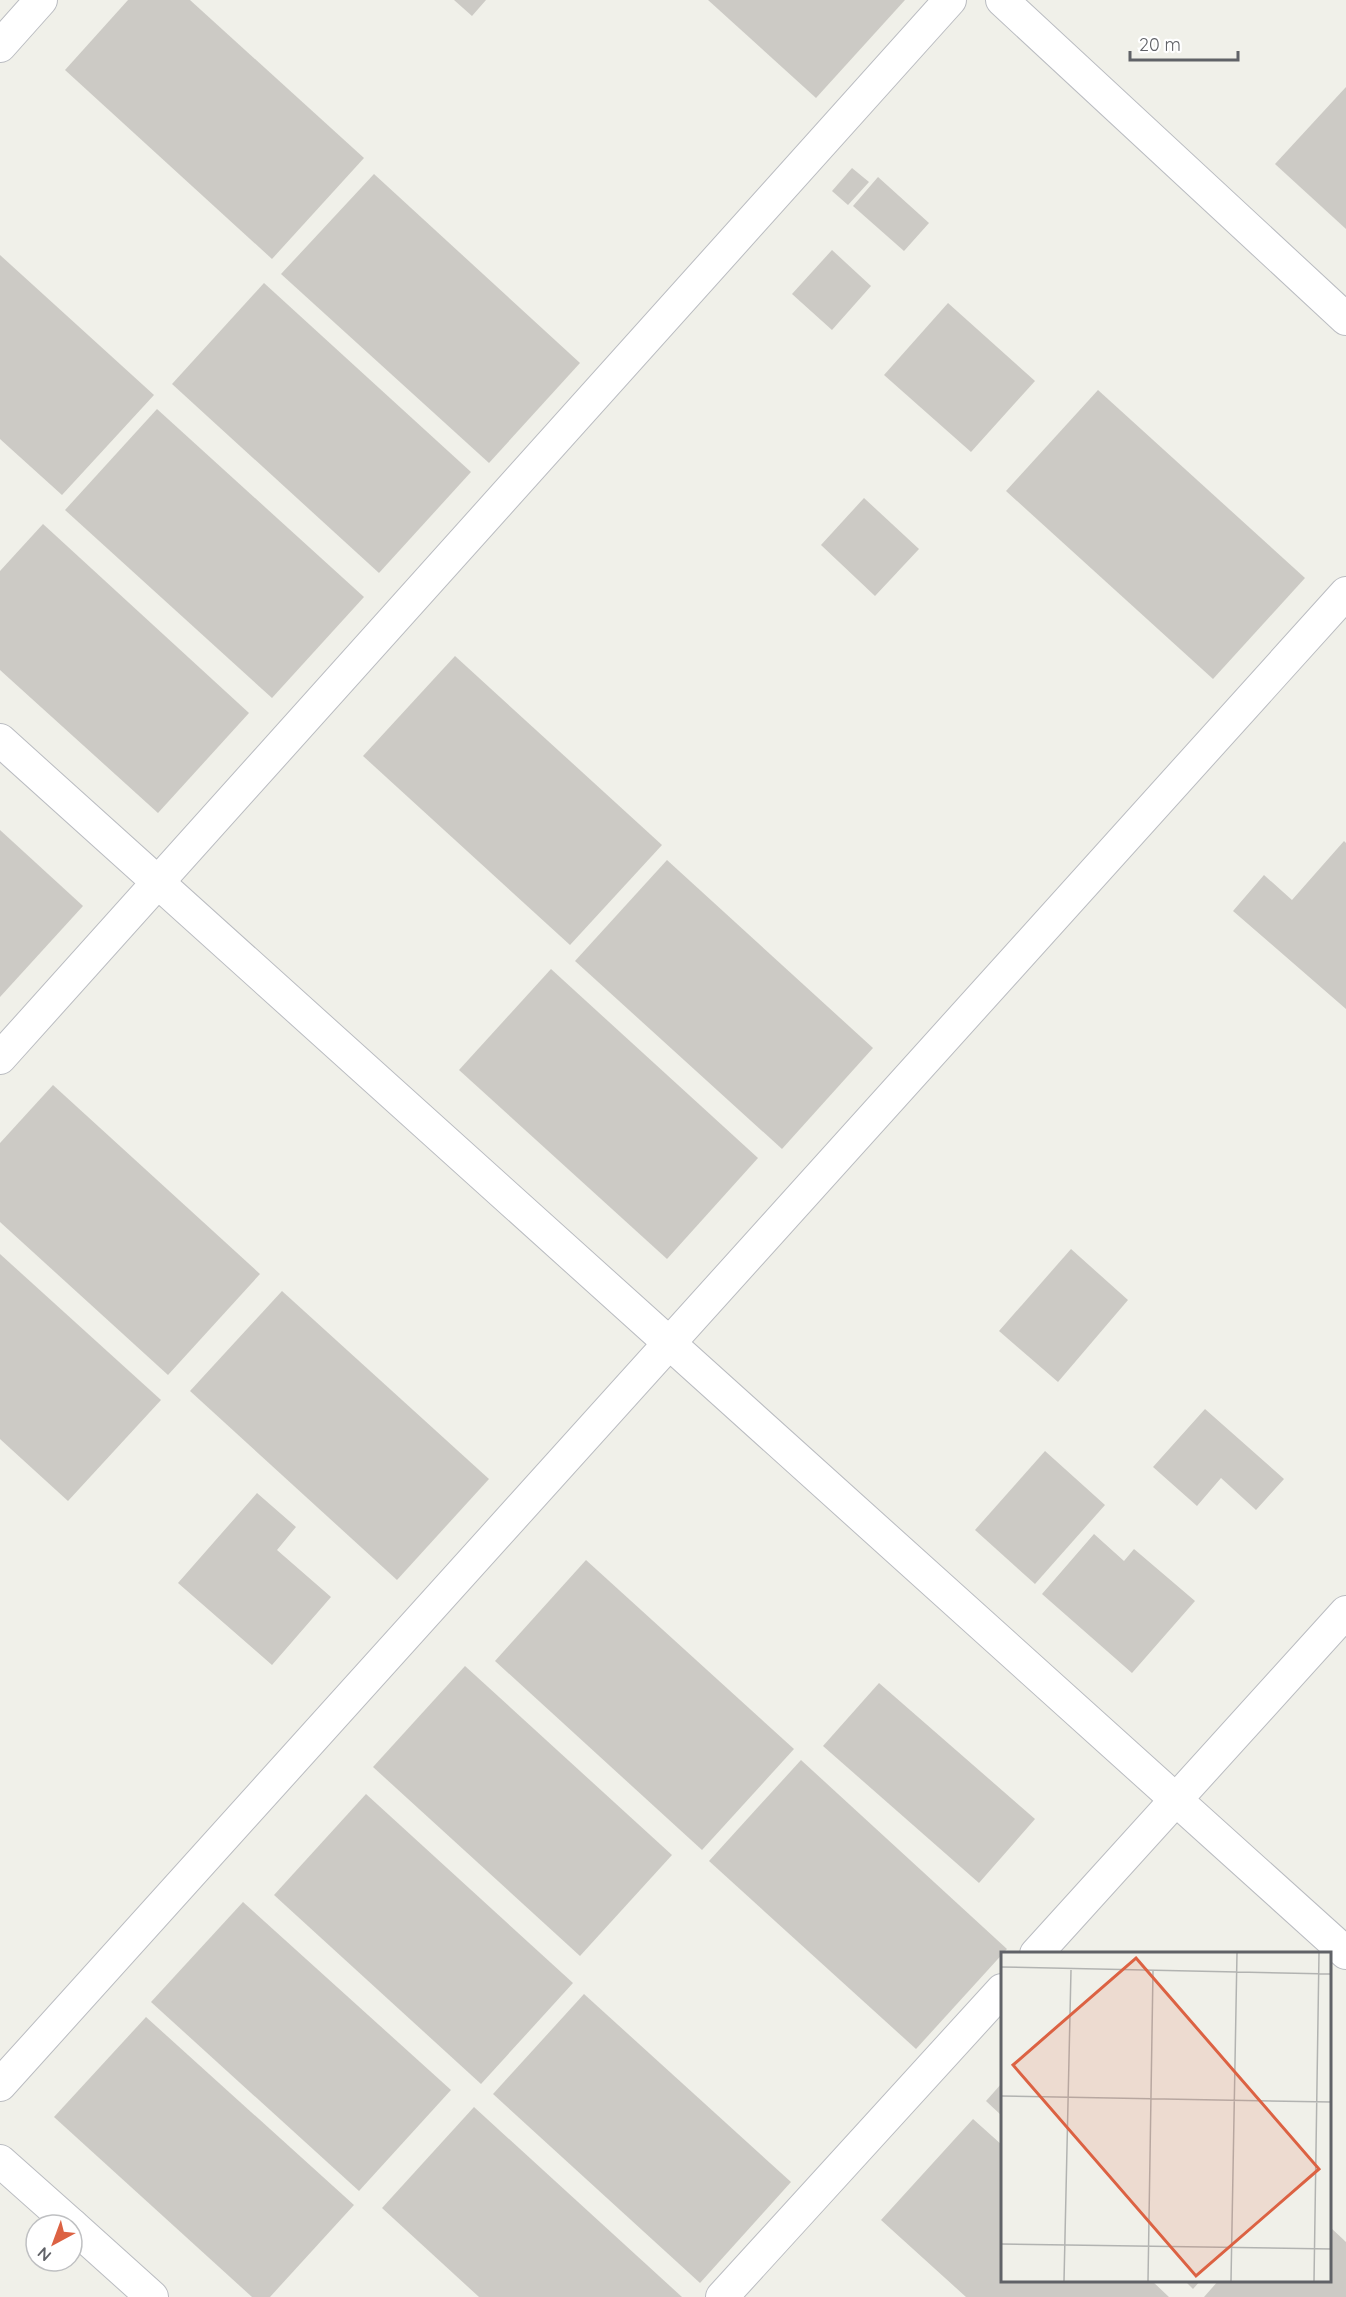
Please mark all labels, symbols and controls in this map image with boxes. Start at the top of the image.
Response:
scale bar [1130,24,1238,62]
text: 20 m [1139,33,1181,56]
inset map [1001,1952,1331,2282]
north arrow [24,2213,84,2273]
text: N [33,2243,55,2266]

